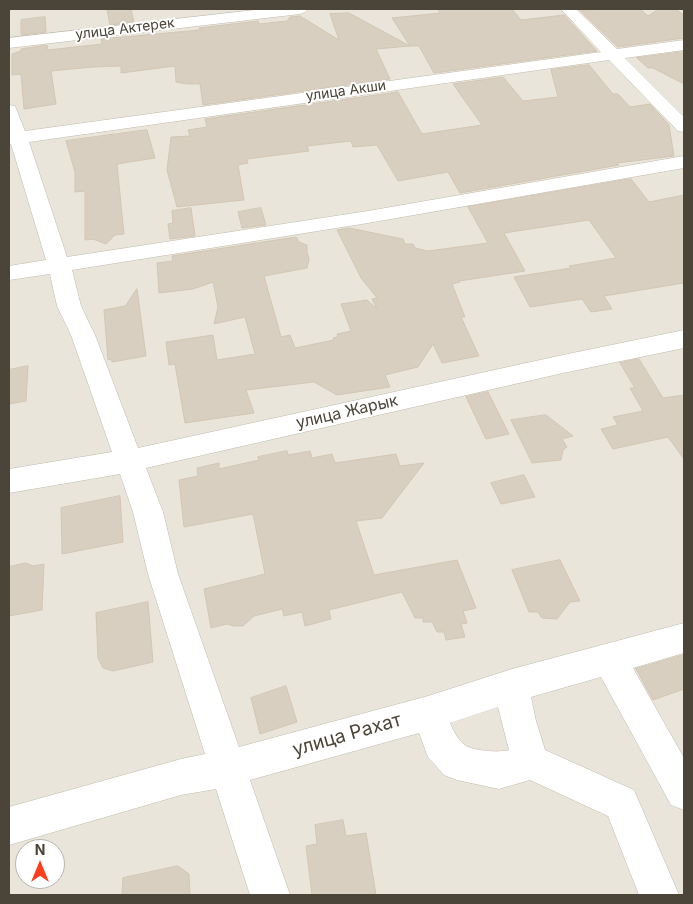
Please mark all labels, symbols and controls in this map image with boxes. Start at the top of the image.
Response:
street label: улица Актерек [74,15,176,43]
street label: улица Акши [305,77,387,105]
street label: улица Жарык [294,391,400,433]
street label: улица Рахат [290,709,404,761]
north arrow [15,839,65,889]
text: N [35,841,45,858]

